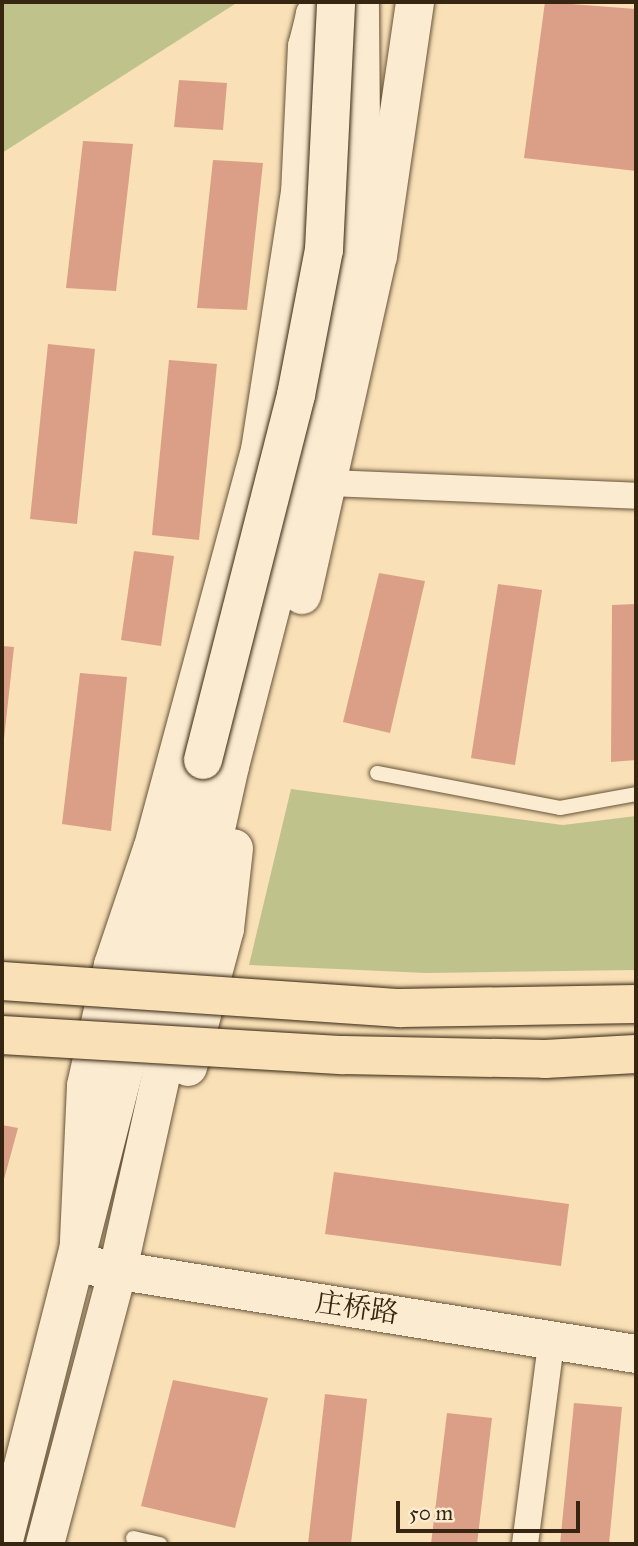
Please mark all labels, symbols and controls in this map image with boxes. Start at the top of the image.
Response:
street label: 庄桥路 [313,1286,401,1330]
scale bar [400,1486,584,1530]
text: 50 m [409,1500,453,1526]

